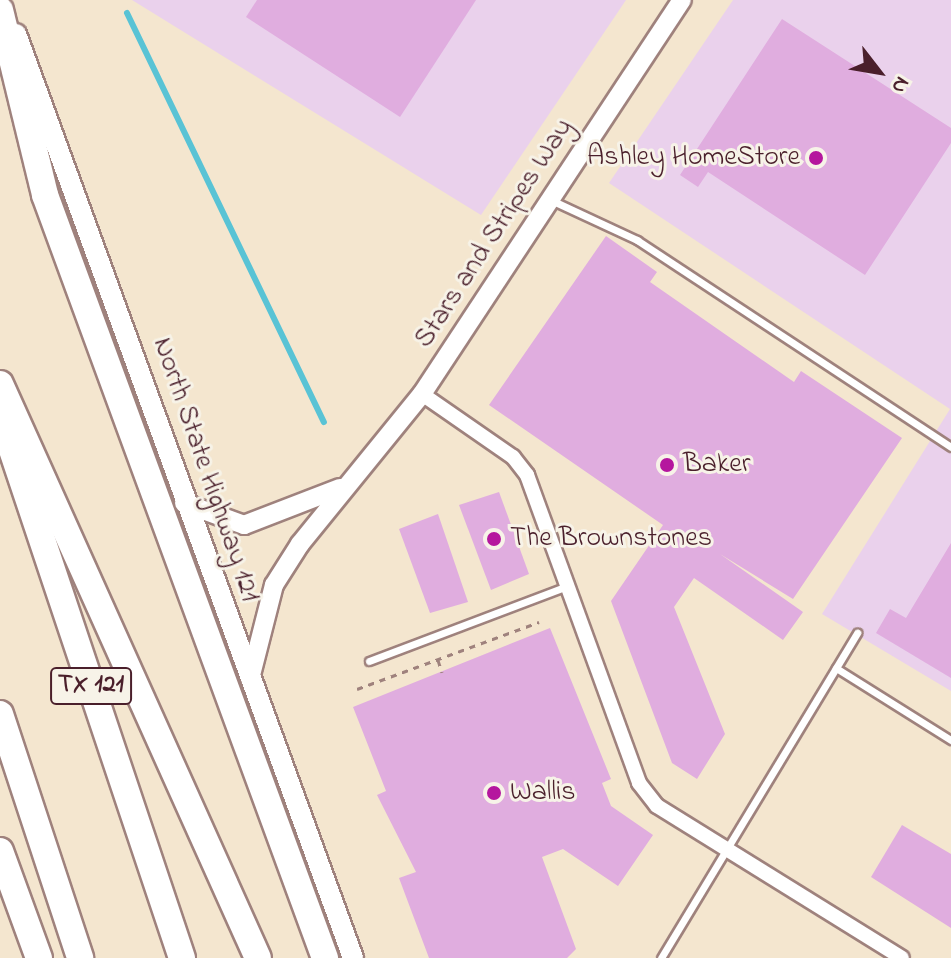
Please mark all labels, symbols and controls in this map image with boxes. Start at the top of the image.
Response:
north arrow [839,32,919,112]
text: N [882,70,917,99]
street label: Stars and Stripes Way [408,113,582,355]
place label: Ashley HomeStore [587,141,800,175]
marker: Ashley HomeStore [807,149,825,167]
street label: North State Highway 121 [144,333,266,607]
place label: Baker [683,448,750,482]
marker: Baker [658,456,676,474]
place label: The Brownstones [510,522,712,556]
marker: The Brownstones [485,530,503,548]
road number: TX 121 [49,664,133,708]
place label: Wallis [510,776,576,810]
marker: Wallis [485,784,503,802]

